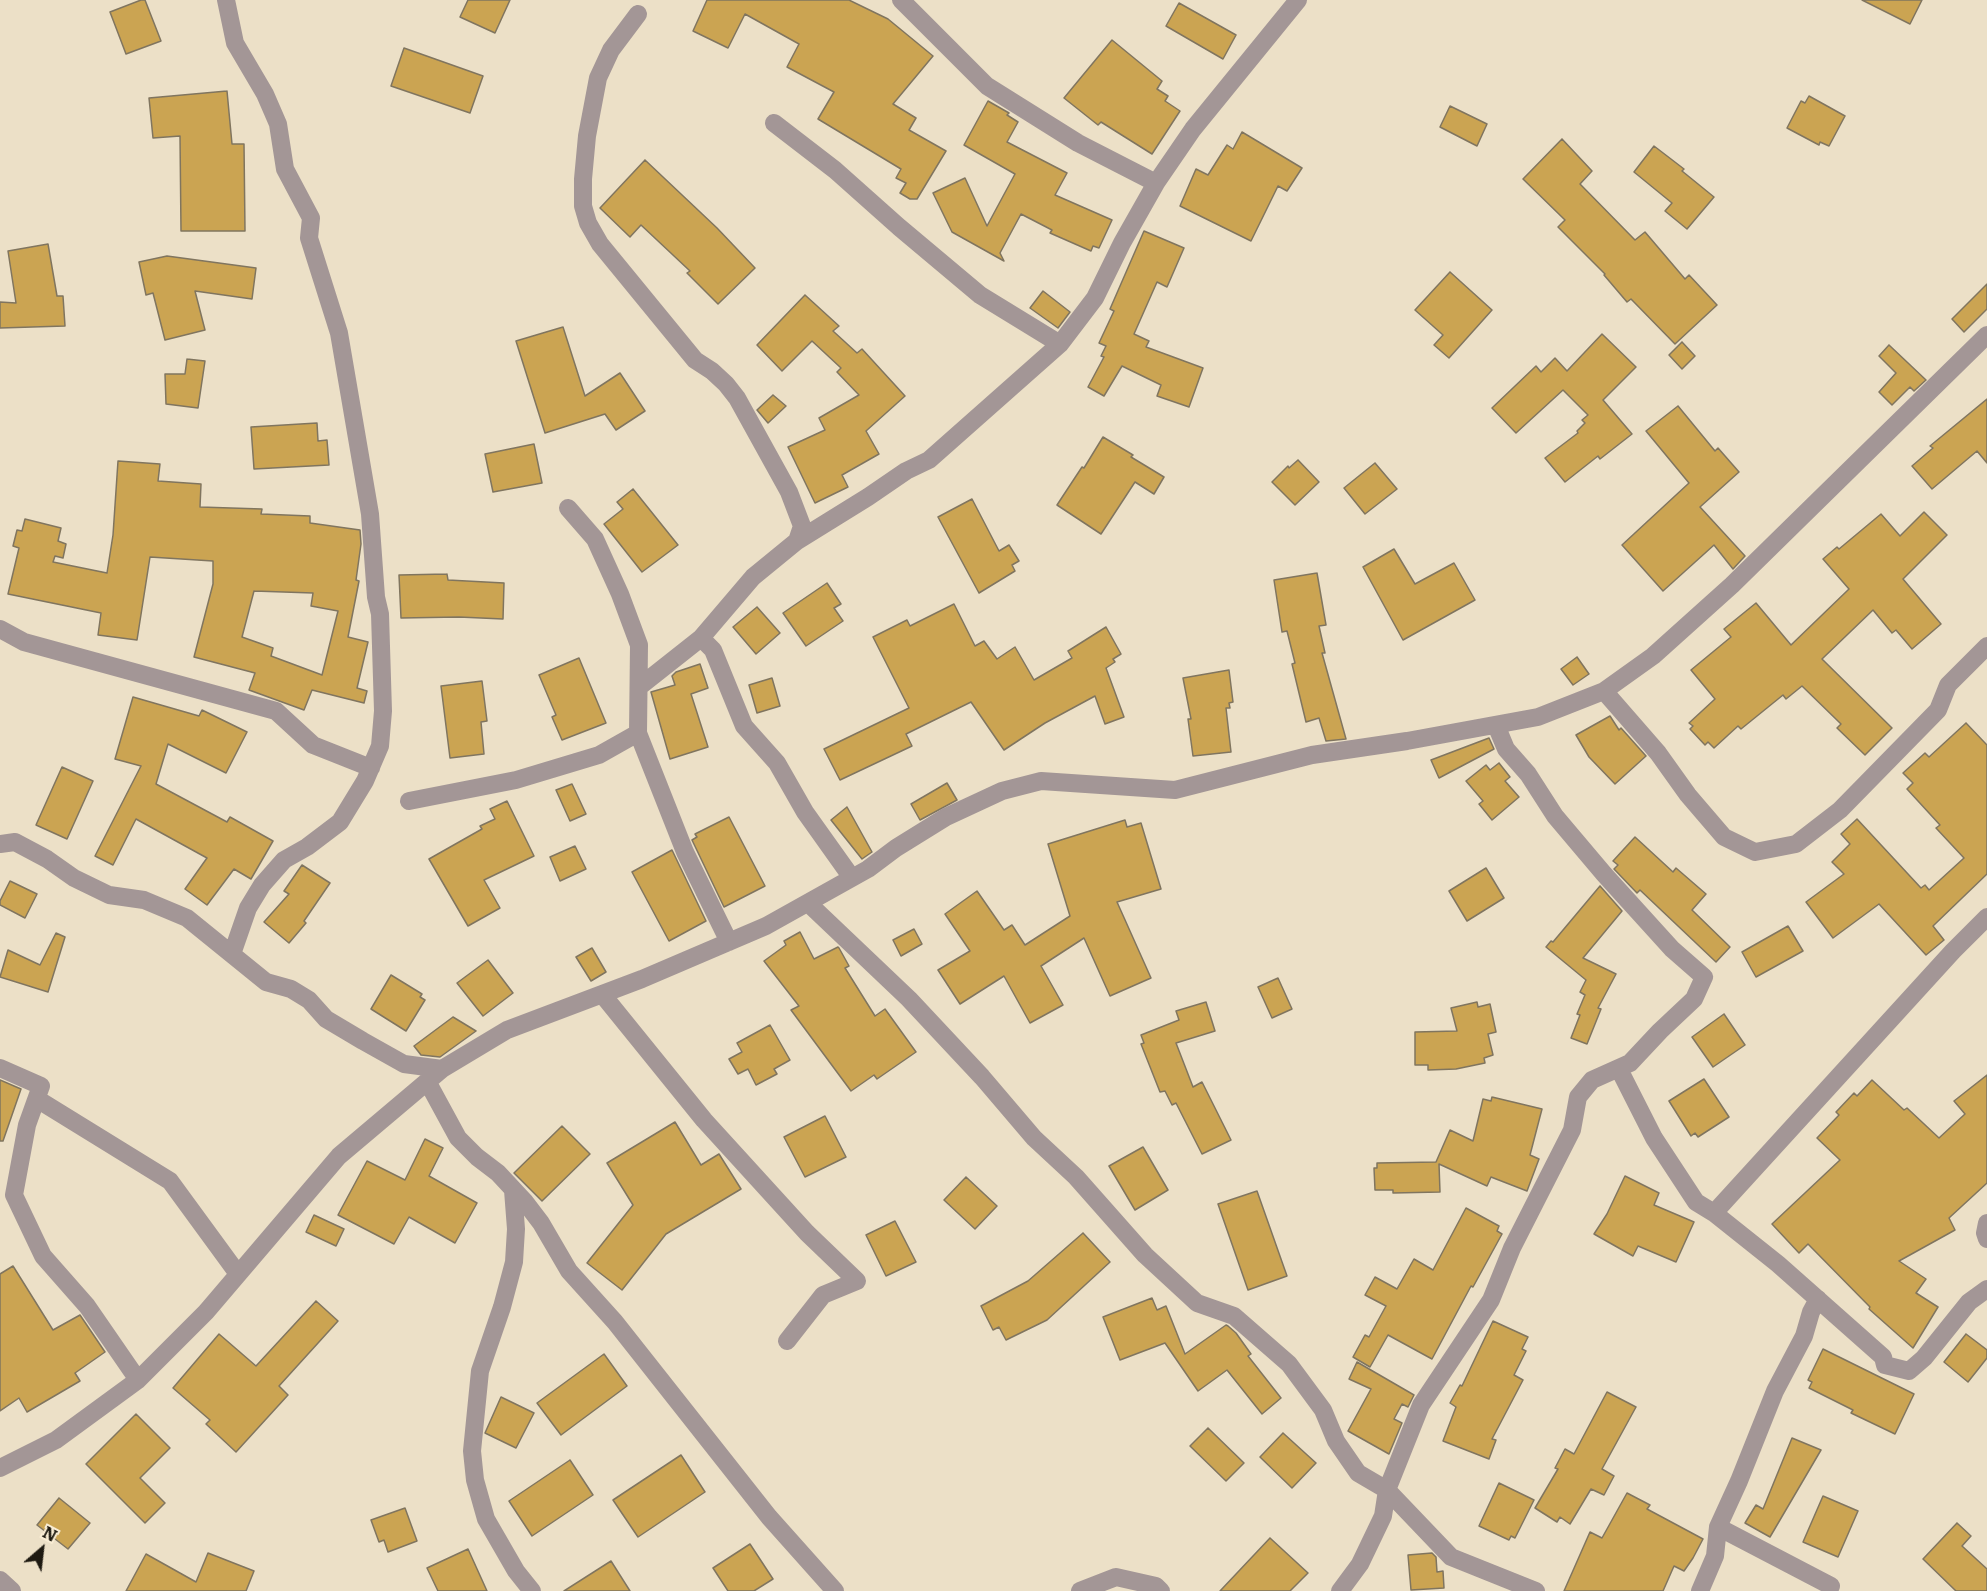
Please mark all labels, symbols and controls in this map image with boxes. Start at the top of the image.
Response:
north arrow [12,1519,72,1579]
text: N [39,1519,62,1547]

